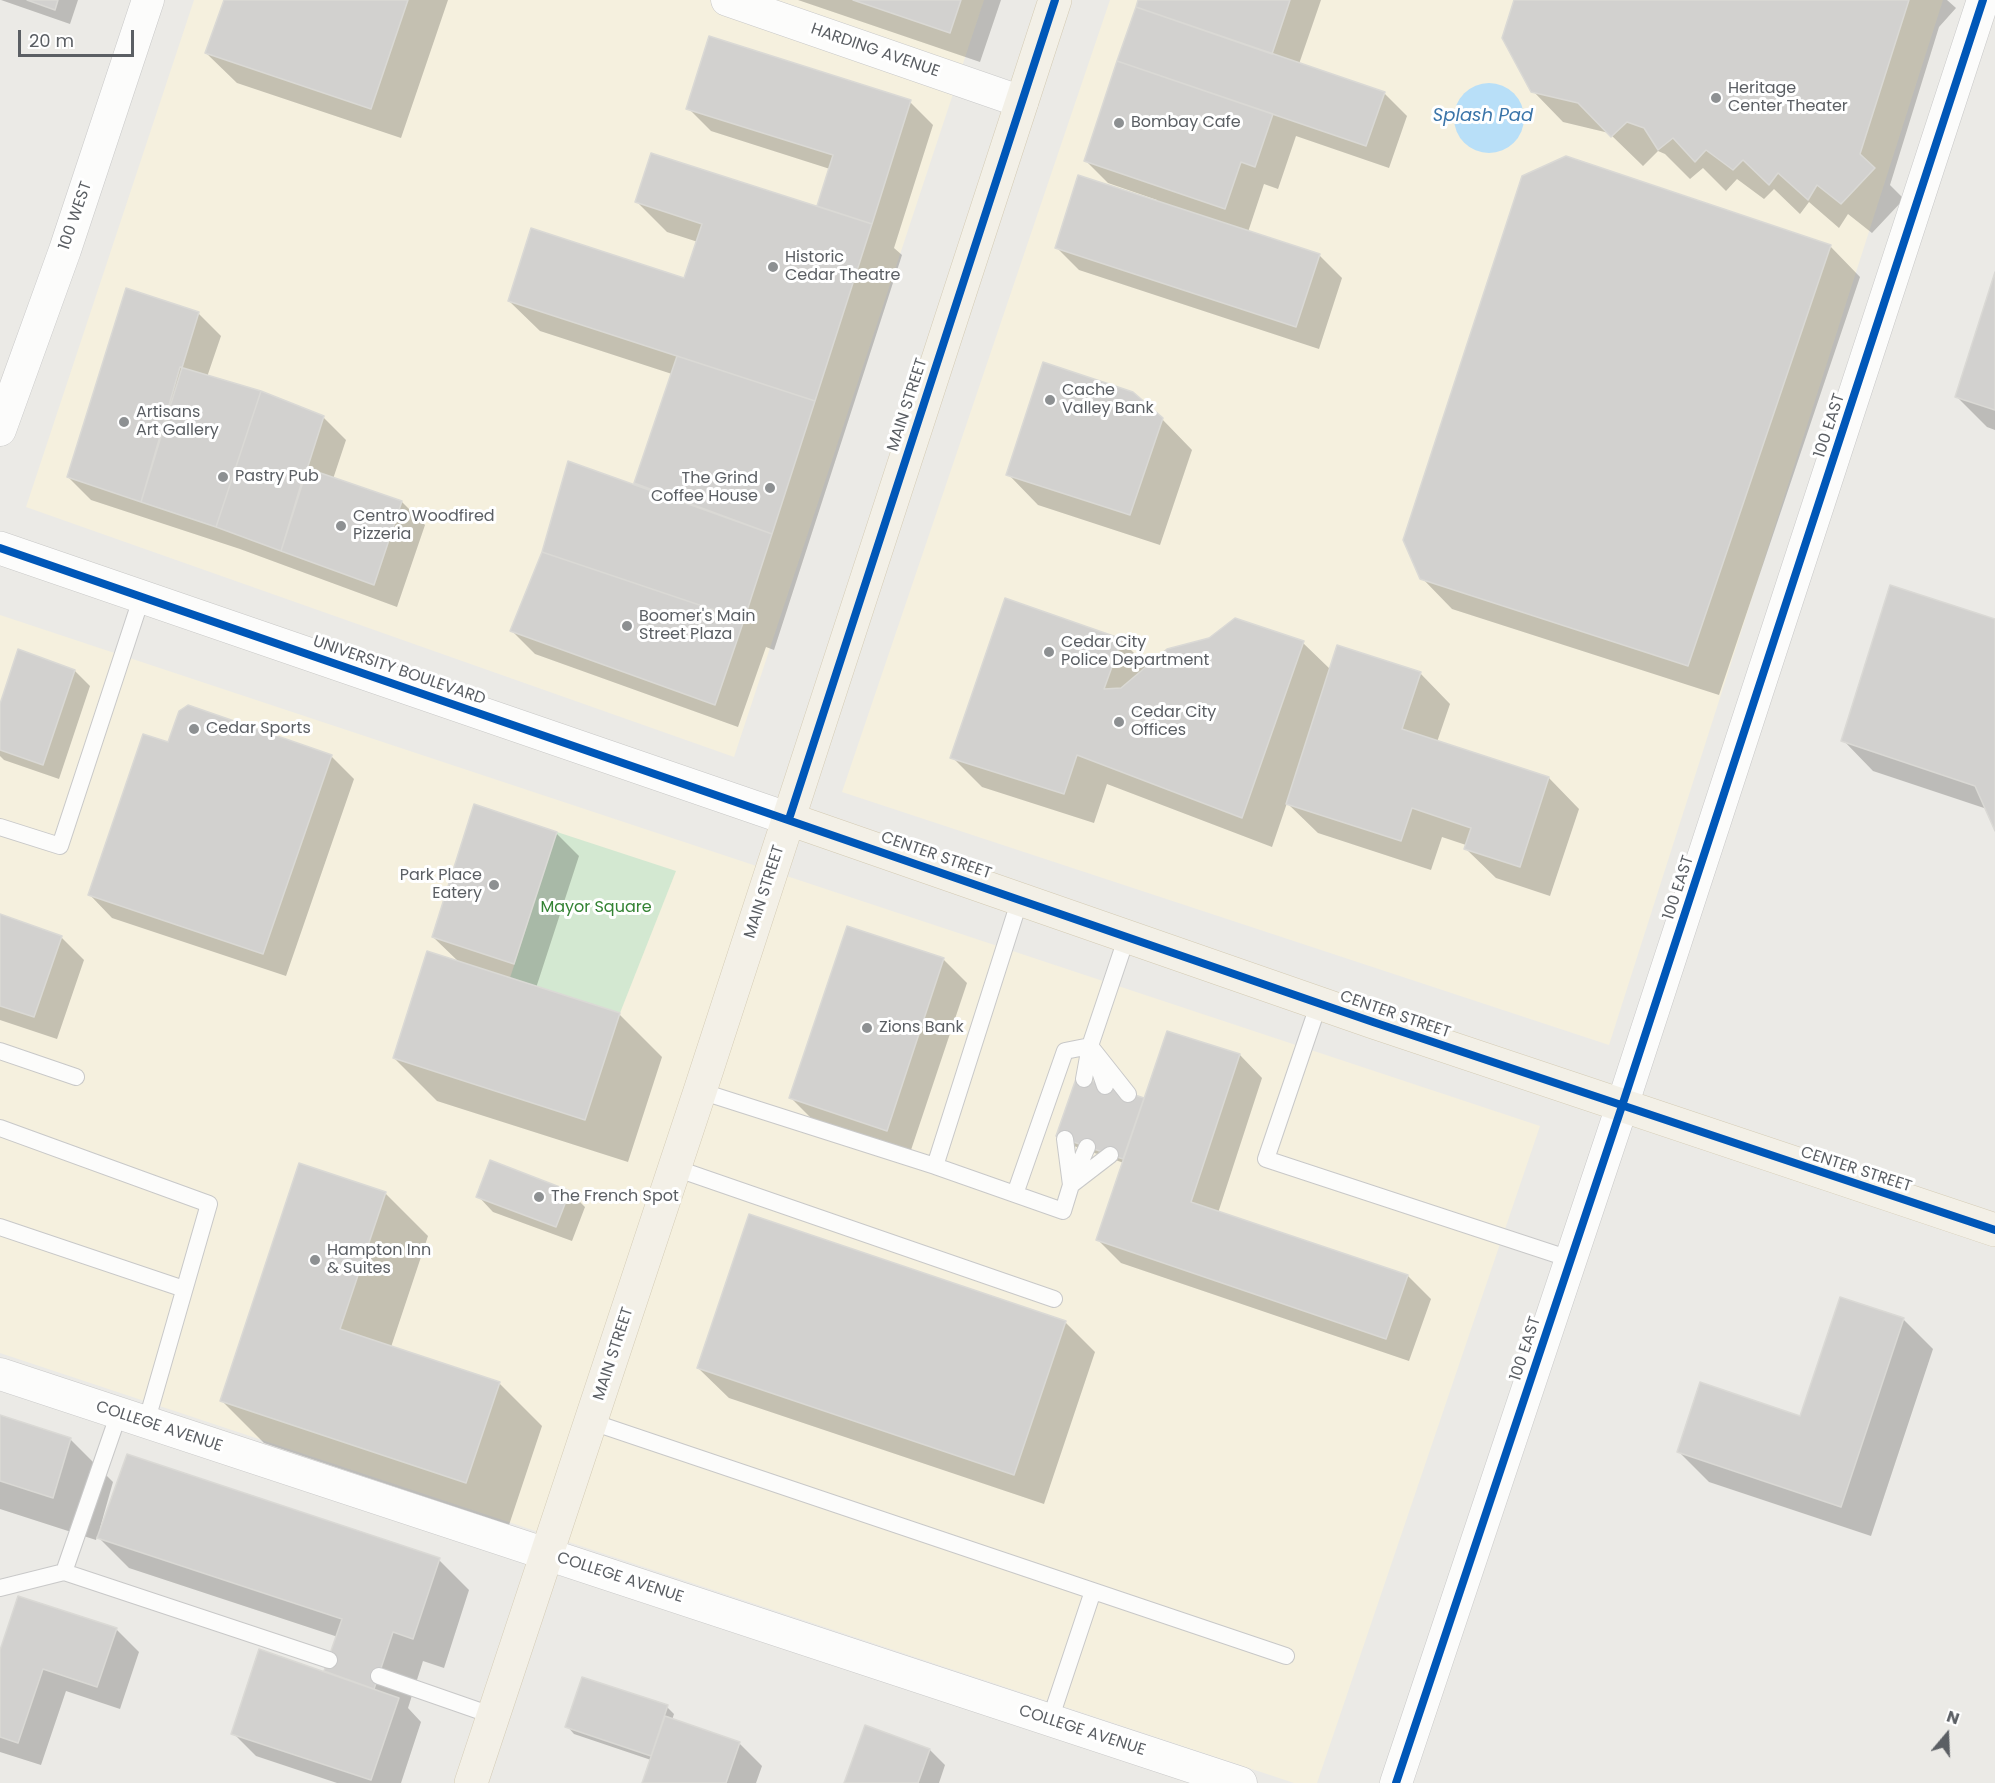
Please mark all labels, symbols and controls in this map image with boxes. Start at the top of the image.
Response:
scale bar [21,18,136,56]
street label: HARDING AVENUE [808,20,942,82]
text: 20 m [29,28,74,53]
place label: Heritage Center Theater [1728,79,1848,117]
marker: Heritage Center Theater [1709,91,1723,105]
water label: Splash Pad [1433,105,1533,127]
place label: Bombay Cafe [1131,113,1241,133]
marker: Bombay Cafe [1112,116,1126,130]
street label: 100 WEST [55,179,97,253]
place label: Historic Cedar Theatre [785,248,900,286]
marker: Historic Cedar Theatre [766,260,780,274]
street label: MAIN STREET [884,356,932,454]
place label: Cache Valley Bank [1062,381,1154,419]
street label: 100 EAST [1811,391,1849,461]
marker: Cache Valley Bank [1043,393,1057,407]
place label: Artisans Art Gallery [136,403,219,441]
marker: Artisans Art Gallery [117,415,131,429]
place label: Pastry Pub [235,467,319,487]
place label: The Grind Coffee House [651,469,758,507]
marker: Pastry Pub [216,470,230,484]
marker: The Grind Coffee House [763,481,777,495]
place label: Centro Woodfired Pizzeria [353,507,495,545]
marker: Centro Woodfired Pizzeria [334,519,348,533]
place label: Boomer's Main Street Plaza [639,607,756,645]
marker: Boomer's Main Street Plaza [620,619,634,633]
street label: UNIVERSITY BOULEVARD [310,632,488,710]
place label: Cedar City Police Department [1061,633,1209,671]
marker: Cedar City Police Department [1042,645,1056,659]
place label: Cedar City Offices [1131,703,1216,741]
marker: Cedar City Offices [1112,715,1126,729]
place label: Cedar Sports [206,719,311,739]
marker: Cedar Sports [187,722,201,736]
street label: CENTER STREET [878,828,994,884]
street label: MAIN STREET [741,843,789,941]
street label: 100 EAST [1660,853,1698,923]
place label: Park Place Eatery [400,866,482,904]
marker: Park Place Eatery [487,878,501,892]
park label: Mayor Square [540,898,652,918]
street label: CENTER STREET [1337,987,1453,1043]
place label: Zions Bank [879,1018,964,1038]
marker: Zions Bank [860,1021,874,1035]
street label: CENTER STREET [1798,1143,1914,1197]
place label: The French Spot [551,1187,679,1207]
marker: The French Spot [532,1190,546,1204]
place label: Hampton Inn & Suites [327,1241,431,1279]
marker: Hampton Inn & Suites [308,1253,322,1267]
street label: MAIN STREET [590,1305,638,1403]
street label: 100 EAST [1507,1314,1545,1384]
street label: COLLEGE AVENUE [93,1397,225,1457]
street label: COLLEGE AVENUE [554,1548,686,1608]
street label: COLLEGE AVENUE [1016,1701,1148,1761]
north arrow [1917,1705,1977,1765]
text: N [1944,1705,1962,1730]

